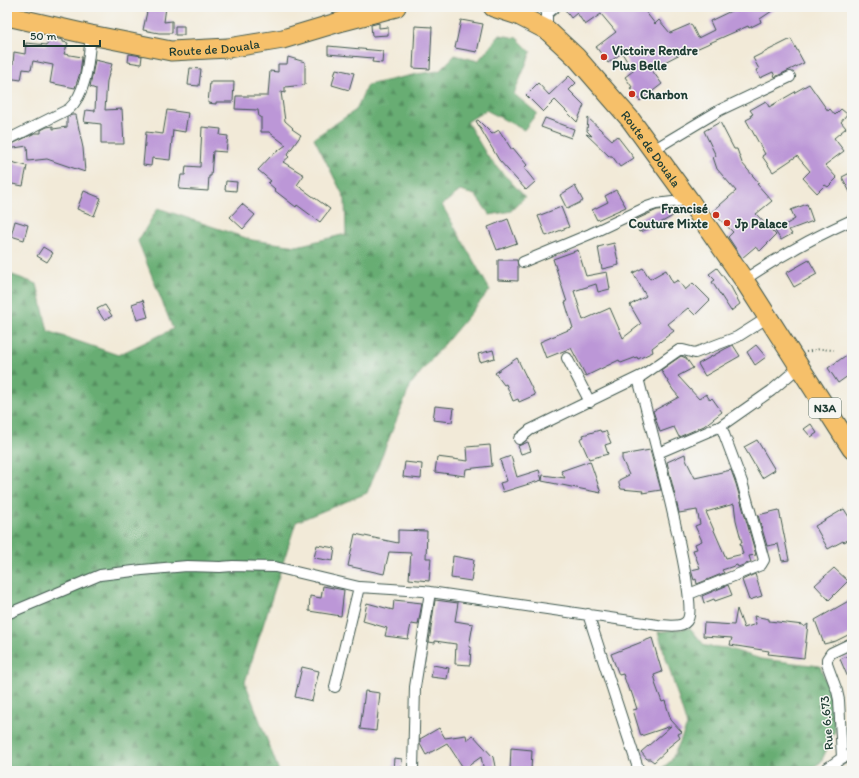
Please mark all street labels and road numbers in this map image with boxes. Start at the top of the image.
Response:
street label: Route de Douala [168,36,261,59]
street label: Route de Douala [618,107,684,190]
road number: N3A [809,398,841,418]
street label: Rue 6.673 [817,695,836,751]

